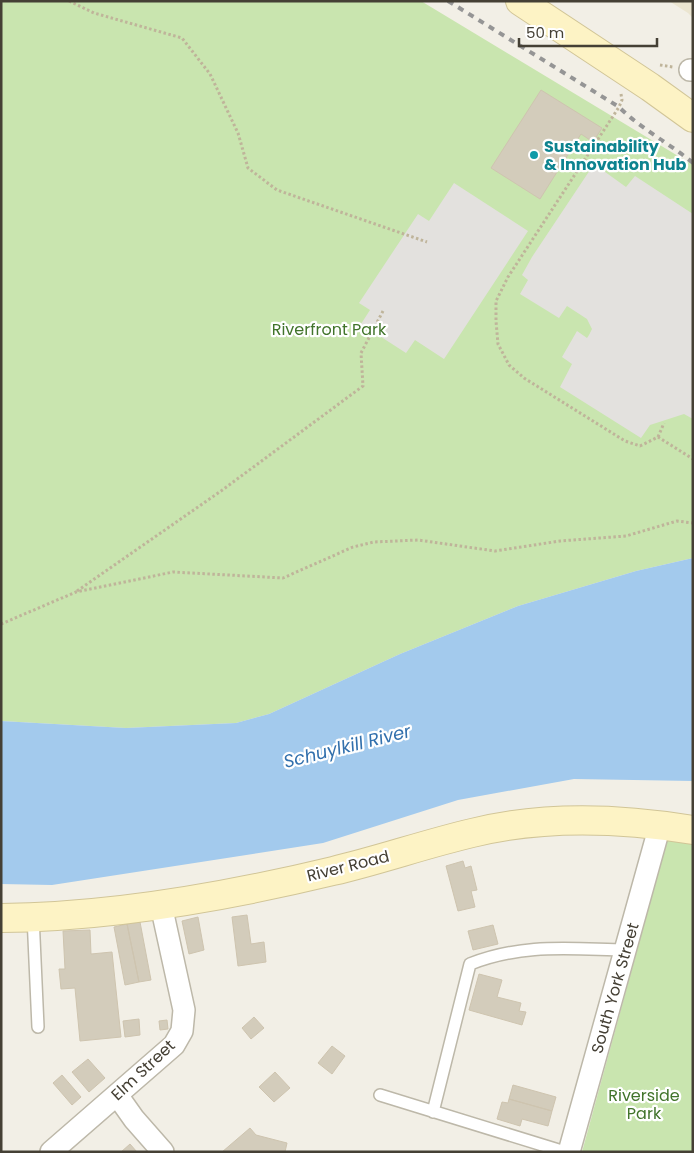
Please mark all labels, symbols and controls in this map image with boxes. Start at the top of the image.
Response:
scale bar [519,15,656,47]
text: 50 m [526,22,564,43]
place label: Sustainability & Innovation Hub [544,135,687,176]
marker: Sustainability & Innovation Hub [528,149,540,161]
park label: Riverfront Park [272,318,387,341]
water label: Schuylkill River [281,718,414,774]
street label: River Road [304,845,392,887]
street label: South York Street [585,920,645,1056]
street label: Elm Street [106,1034,180,1106]
park label: Riverside Park [608,1084,680,1125]

